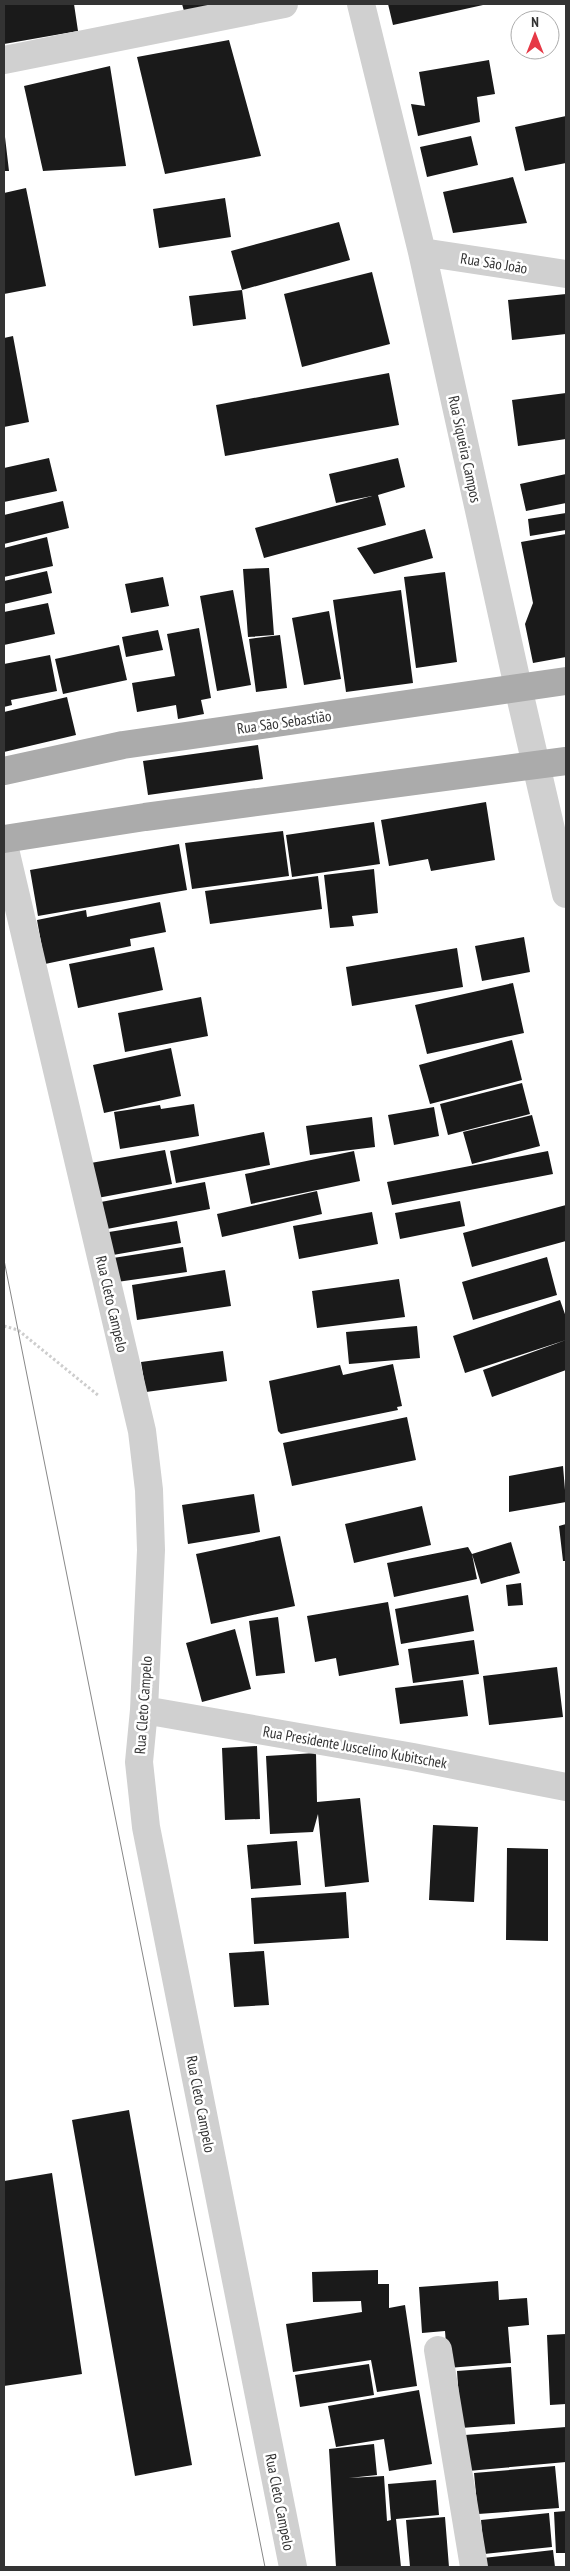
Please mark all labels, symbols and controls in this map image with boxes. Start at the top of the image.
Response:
north arrow [510,10,560,60]
text: N [531,13,539,31]
street label: Rua São João [459,248,529,278]
street label: Rua Siqueira Campos [444,394,486,504]
street label: Rua São Sebastião [236,706,332,738]
street label: Rua Cleto Campelo [92,1254,132,1354]
street label: Rua Cleto Campelo [130,1655,156,1755]
street label: Rua Presidente Juscelino Kubitschek [262,1721,449,1773]
street label: Rua Cleto Campelo [182,2054,220,2154]
street label: Rua Cleto Campelo [261,2452,299,2552]

